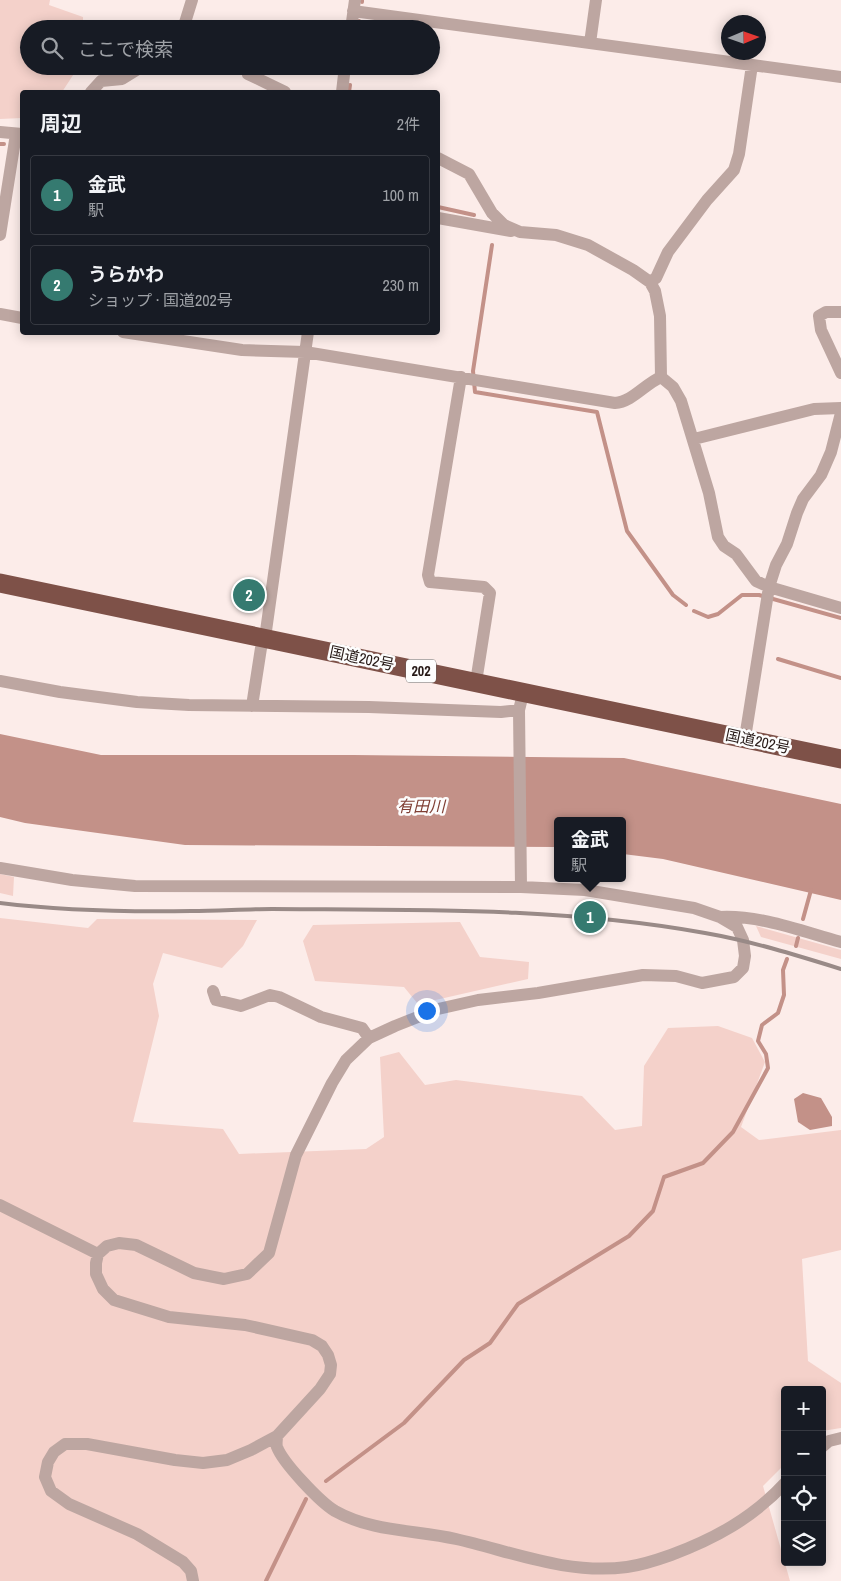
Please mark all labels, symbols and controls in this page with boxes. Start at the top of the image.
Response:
north arrow [721,15,766,60]
search box [20,20,440,75]
icon: search [38,34,66,62]
text: ここで検索 [78,36,173,62]
text: 周辺 [40,109,82,138]
text: 2件 [397,113,420,135]
text: 金武 [88,171,126,197]
text: 1 [53,184,61,206]
text: 100 m [383,184,419,206]
text: 駅 [88,199,104,221]
text: うらかわ [88,261,164,287]
text: 2 [53,274,61,296]
text: 230 m [383,274,419,296]
text: ショップ · 国道202号 [88,289,233,311]
pin: 2 [233,576,265,614]
street label: 国道202号 [328,641,396,675]
road number: 202 [406,659,436,682]
street label: 国道202号 [724,724,792,758]
water label: 有田川 [397,795,447,817]
popup [554,817,626,882]
text: 金武 [571,826,609,852]
text: 駅 [571,854,587,876]
pin: 1 [574,898,606,936]
your location [414,998,440,1024]
map controls [781,1386,826,1566]
button: + [781,1386,826,1431]
button: − [781,1431,826,1476]
button: locate [781,1476,826,1521]
button: layers [781,1521,826,1566]

